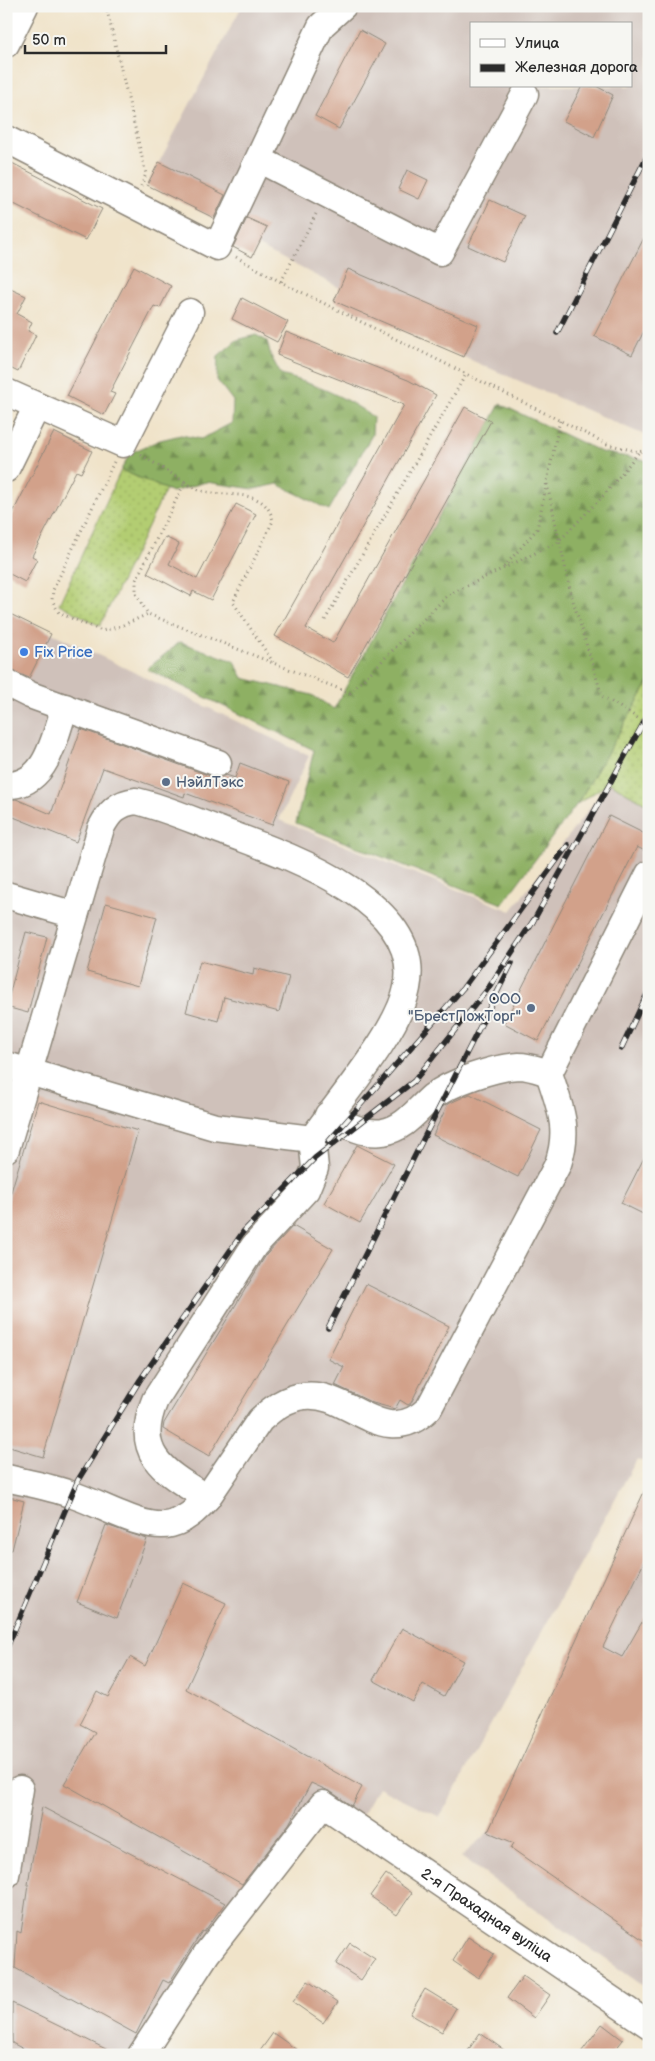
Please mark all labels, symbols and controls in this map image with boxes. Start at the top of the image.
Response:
scale bar [25,22,166,54]
legend [470,22,632,88]
text: 50 m [32,31,66,50]
text: Улица [515,34,560,53]
text: Железная дорога [515,58,638,77]
place label: Fix Price [34,643,93,662]
marker: Fix Price [18,646,30,658]
place label: НэйлТэкс [176,773,244,792]
marker: НэйлТэкс [160,776,172,788]
place label: ООО "БрестПожТорг" [408,990,521,1026]
marker: ООО "БрестПожТорг" [525,1002,537,1014]
street label: 2-я Прахадная вуліца [417,1864,556,1967]

